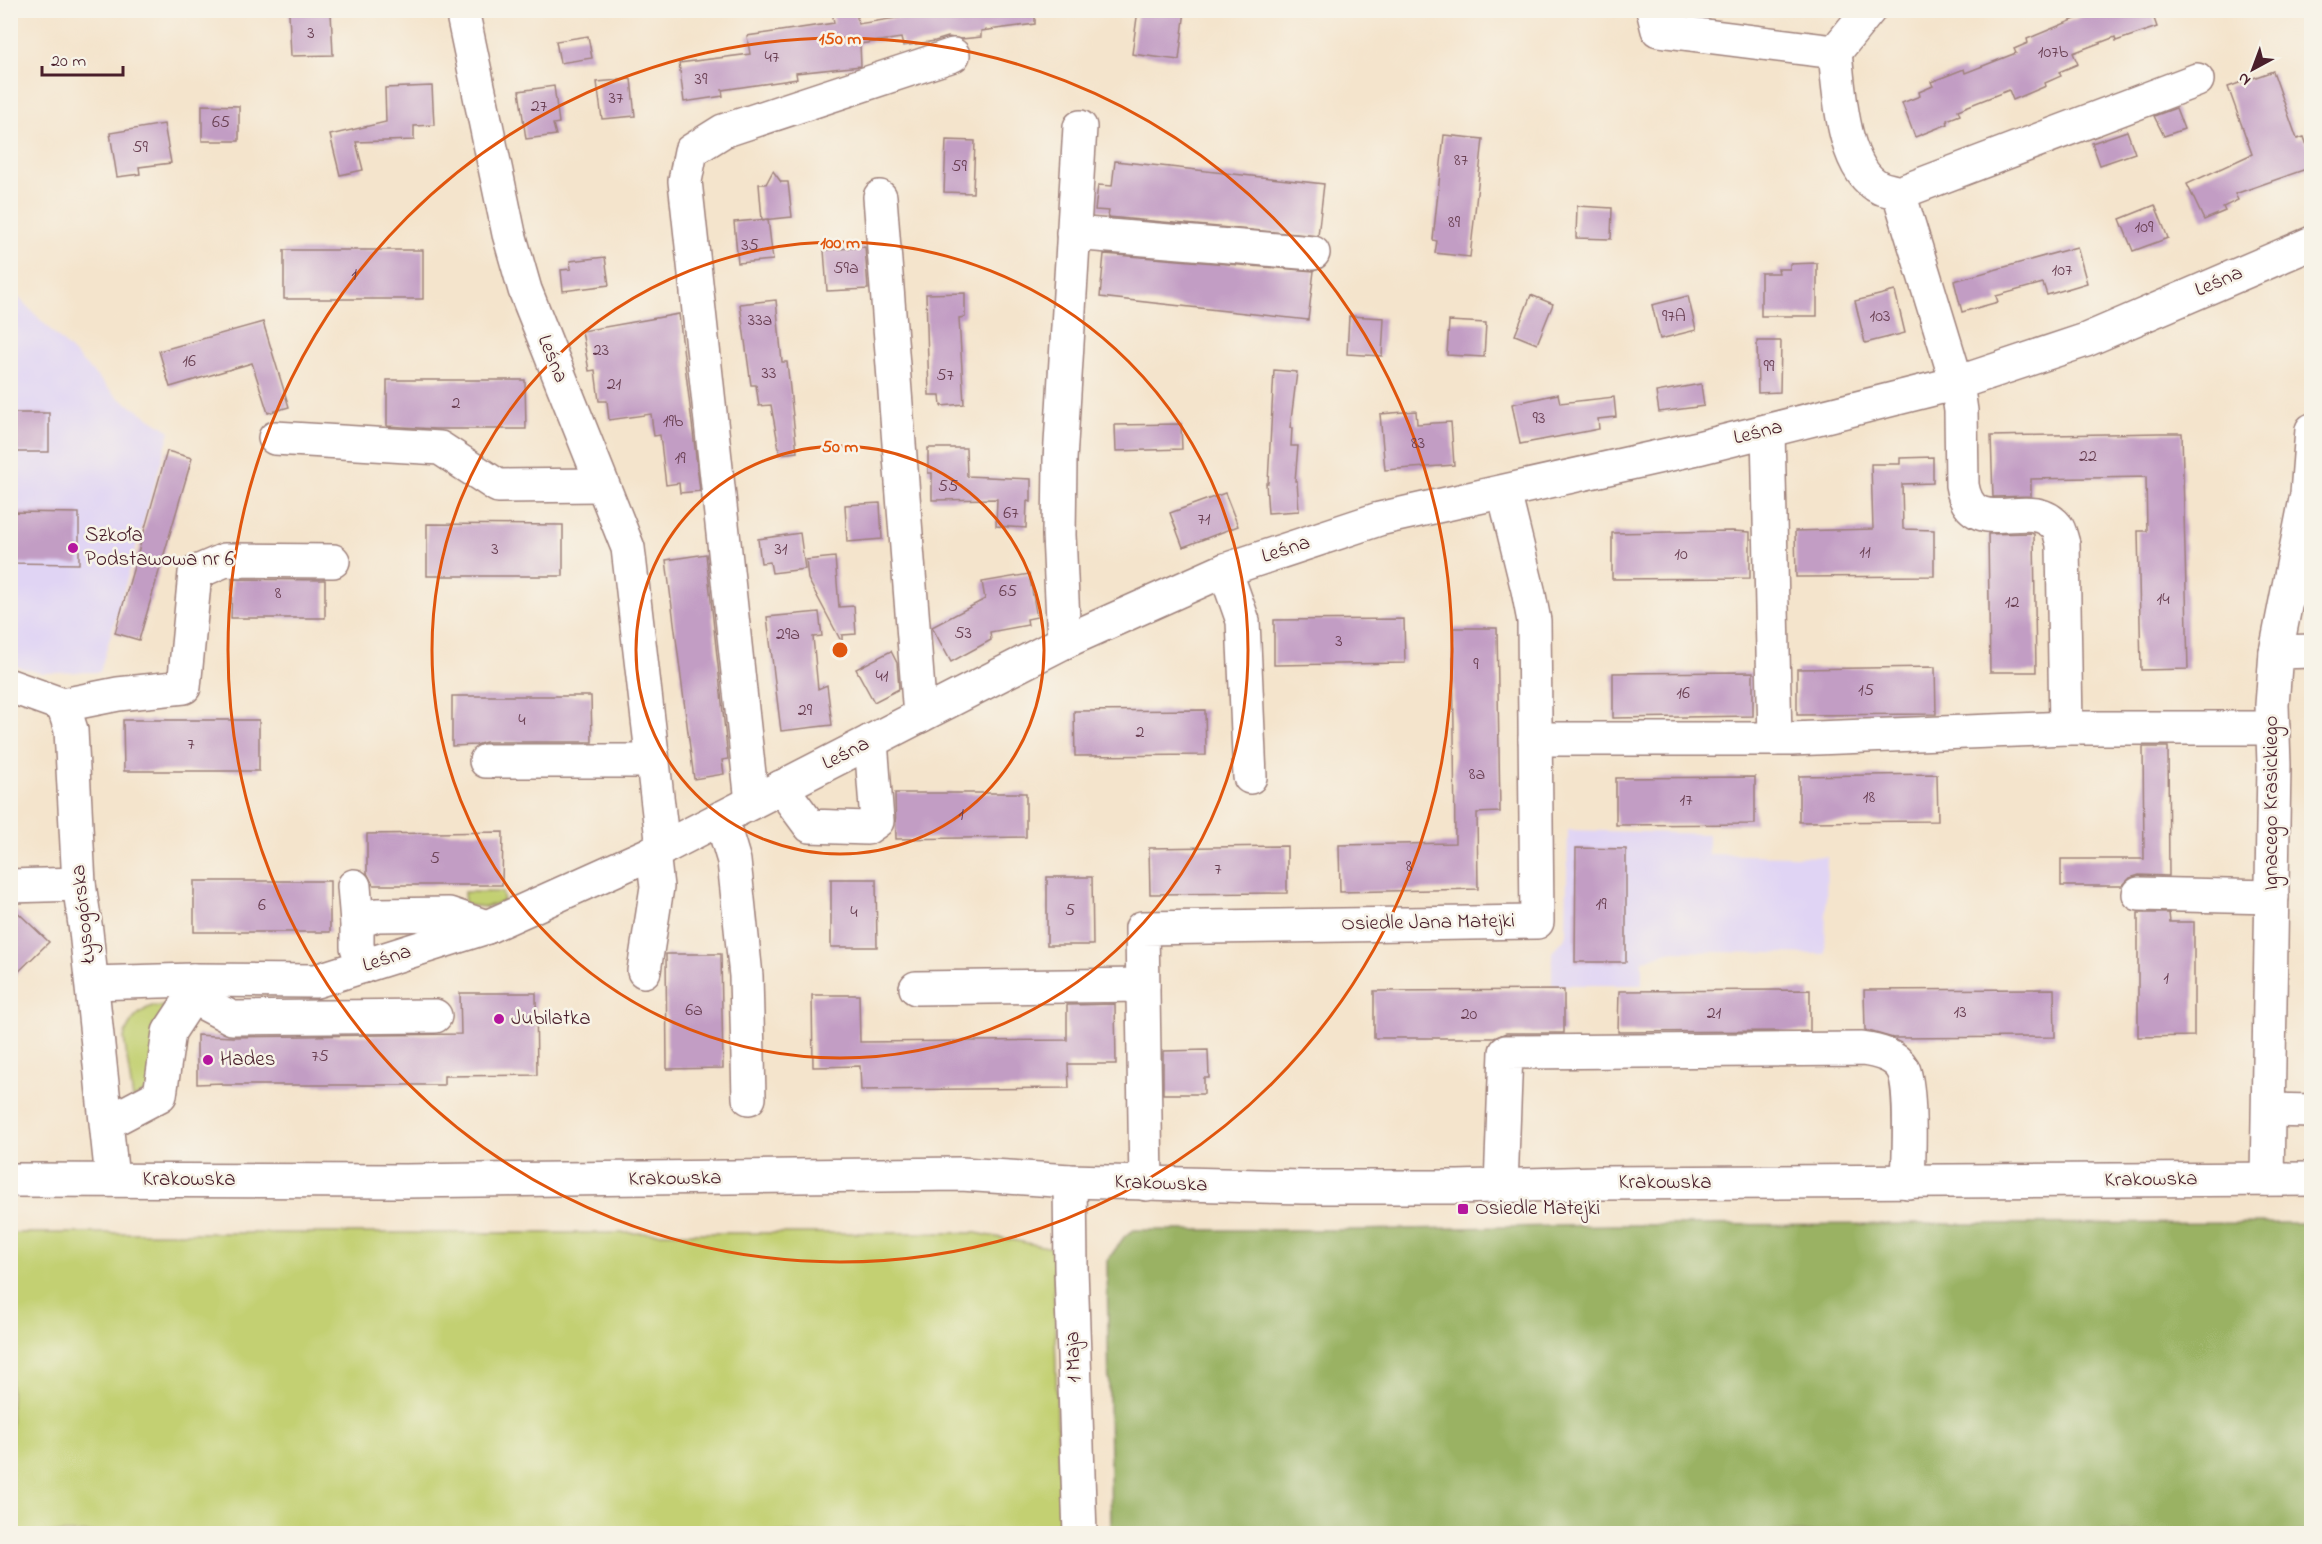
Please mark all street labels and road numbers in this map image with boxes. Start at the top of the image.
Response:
street label: Leśna [2190,259,2248,305]
street label: Leśna [529,330,575,388]
street label: Leśna [1730,412,1786,454]
street label: Leśna [1258,528,1314,572]
street label: Ignacego Krasickiego [2257,715,2289,891]
street label: Leśna [817,729,875,779]
street label: Łysogórska [64,863,106,966]
street label: Osiedle Jana Matejki [1341,906,1515,940]
street label: Leśna [359,937,415,981]
street label: Krakowska [628,1163,722,1195]
street label: Krakowska [2104,1164,2198,1196]
street label: Krakowska [142,1165,236,1195]
street label: Krakowska [1114,1167,1208,1201]
street label: Krakowska [1618,1168,1712,1198]
street label: 1 Maja [1058,1331,1090,1383]

